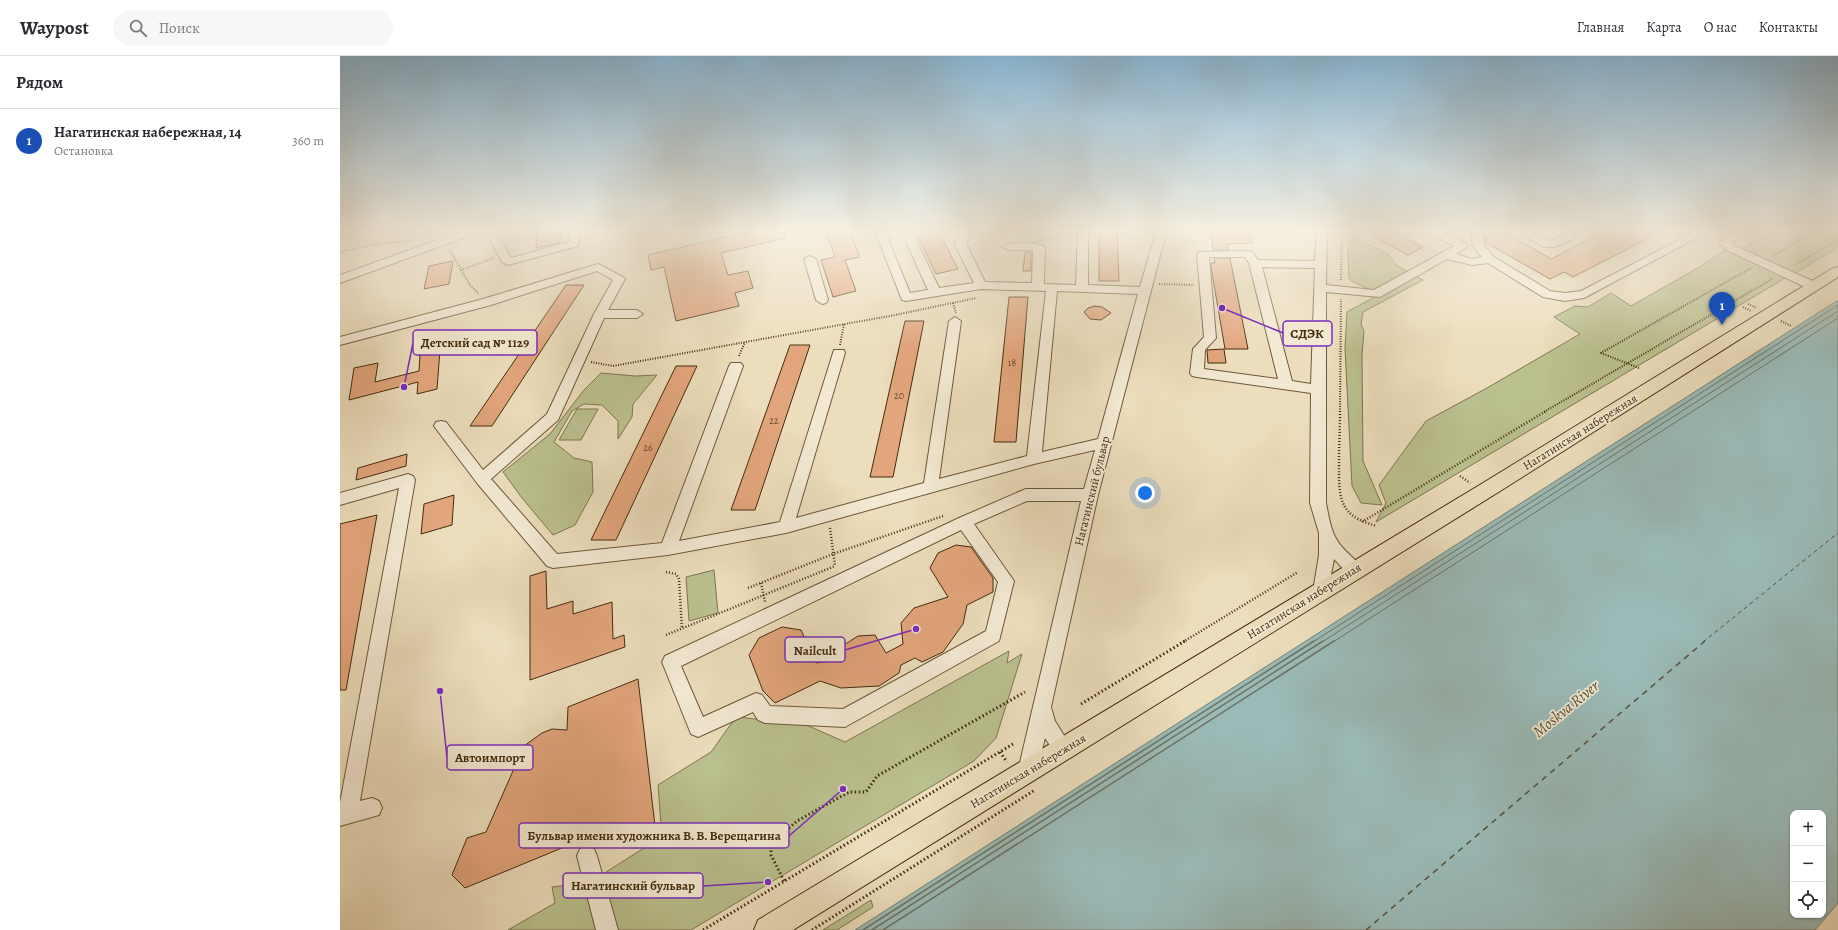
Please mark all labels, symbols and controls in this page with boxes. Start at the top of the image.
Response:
search box [113,10,393,46]
text: Waypost [20,15,89,41]
icon: search [127,17,149,39]
text: Поиск [159,18,200,38]
text: Главная [1577,18,1624,37]
text: Карта [1646,18,1682,37]
text: О нас [1704,18,1737,37]
text: Контакты [1759,18,1818,37]
text: Рядом [16,71,63,94]
text: Нагатинская набережная, 14 [54,122,242,142]
text: 1 [27,132,31,149]
text: 360 m [292,132,324,149]
text: Остановка [54,142,113,159]
pin: 1 [1709,292,1735,325]
callout: СДЭК [1283,321,1332,346]
text: СДЭК [1290,325,1324,342]
callout: Детский сад № 1129 [413,330,537,355]
text: Детский сад № 1129 [421,334,529,351]
house number: 18 [1008,356,1016,369]
house number: 20 [894,389,904,402]
street label: Нагатинская набережная [1520,390,1640,474]
house number: 22 [769,414,779,427]
street label: Нагатинский бульвар [1071,435,1113,547]
house number: 26 [643,441,653,454]
your location [1135,483,1155,503]
street label: Нагатинская набережная [1244,559,1364,643]
callout: Nailcult [785,637,845,662]
text: Nailcult [793,642,837,659]
water label: Moskva River [1528,675,1604,743]
street label: Нагатинская набережная [967,730,1089,812]
callout: Автоимпорт [447,745,533,770]
text: Автоимпорт [454,749,525,766]
map controls [1790,810,1826,918]
button: + [1790,810,1826,846]
callout: Бульвар имени художника В. В. Верещагина [519,823,789,848]
text: Бульвар имени художника В. В. Верещагина [527,827,782,844]
button: − [1790,846,1826,882]
callout: Нагатинский бульвар [563,873,703,898]
text: Нагатинский бульвар [571,877,695,894]
button: locate [1790,882,1826,918]

